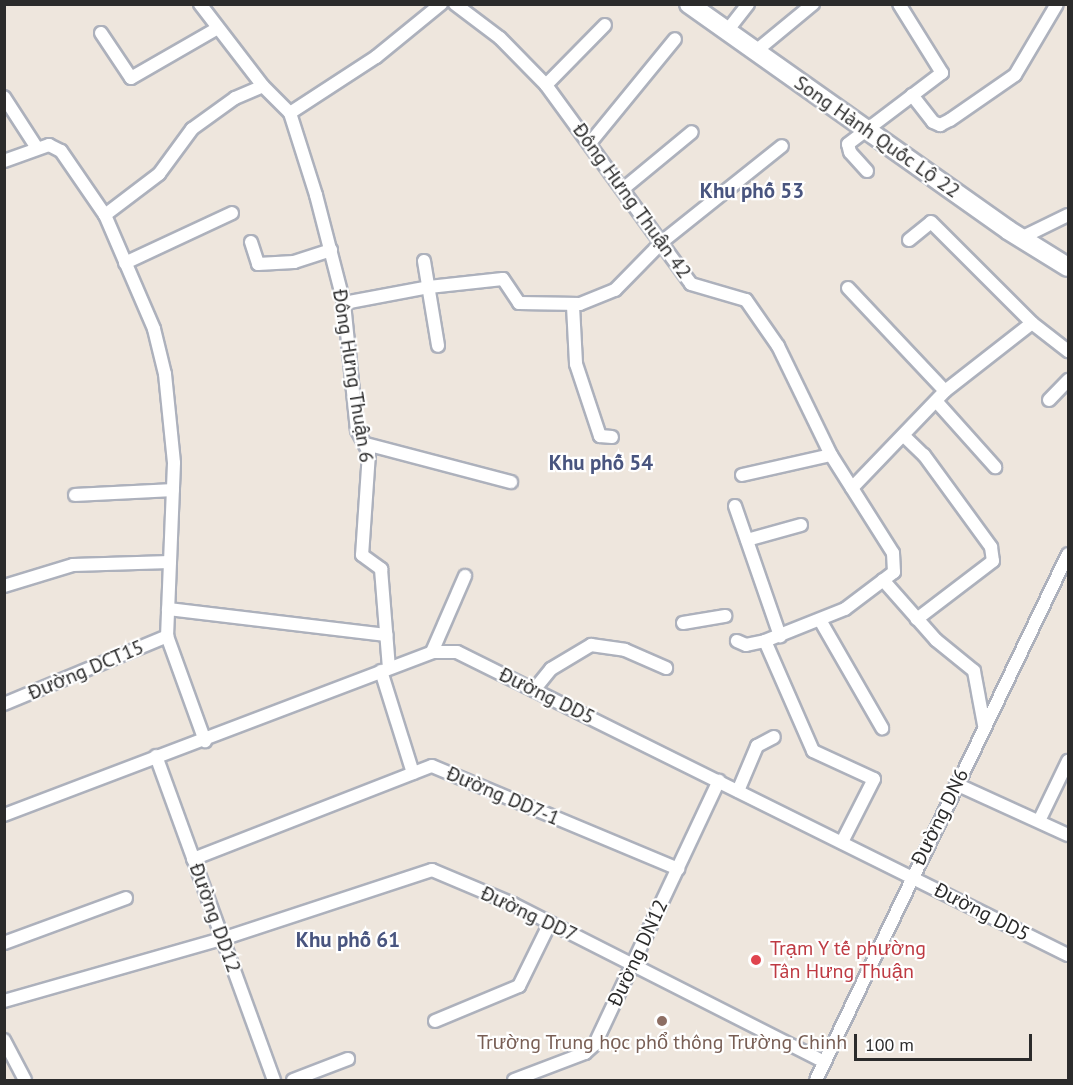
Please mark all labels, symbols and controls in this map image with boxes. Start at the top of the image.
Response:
street label: Song Hành Quốc Lộ 22 [789,71,965,203]
street label: Đông Hưng Thuận 42 [567,118,697,284]
district label: Khu phố 53 [700,178,804,204]
street label: Đông Hưng Thuận 6 [327,287,379,465]
district label: Khu phố 54 [549,450,653,476]
street label: Đường DCT15 [24,635,148,705]
street label: Đường DD5 [495,662,599,730]
street label: Đường DD7-1 [443,761,563,831]
street label: Đường DN6 [906,765,974,869]
street label: Đường DD12 [184,860,246,976]
street label: Đường DD5 [930,878,1034,946]
street label: Đường DD7 [477,881,581,947]
street label: Đường DN12 [603,896,673,1010]
district label: Khu phố 61 [296,927,400,953]
place label: Trạm Y tế phường Tân Hưng Thuận [770,936,927,983]
marker: Trạm Y tế phường Tân Hưng Thuận [747,951,765,969]
marker: Trường Trung học phổ thông Trường Chinh [655,1014,669,1028]
scale bar [857,1022,1036,1060]
place label: Trường Trung học phổ thông Trường Chinh [476,1030,848,1054]
text: 100 m [865,1033,914,1056]

